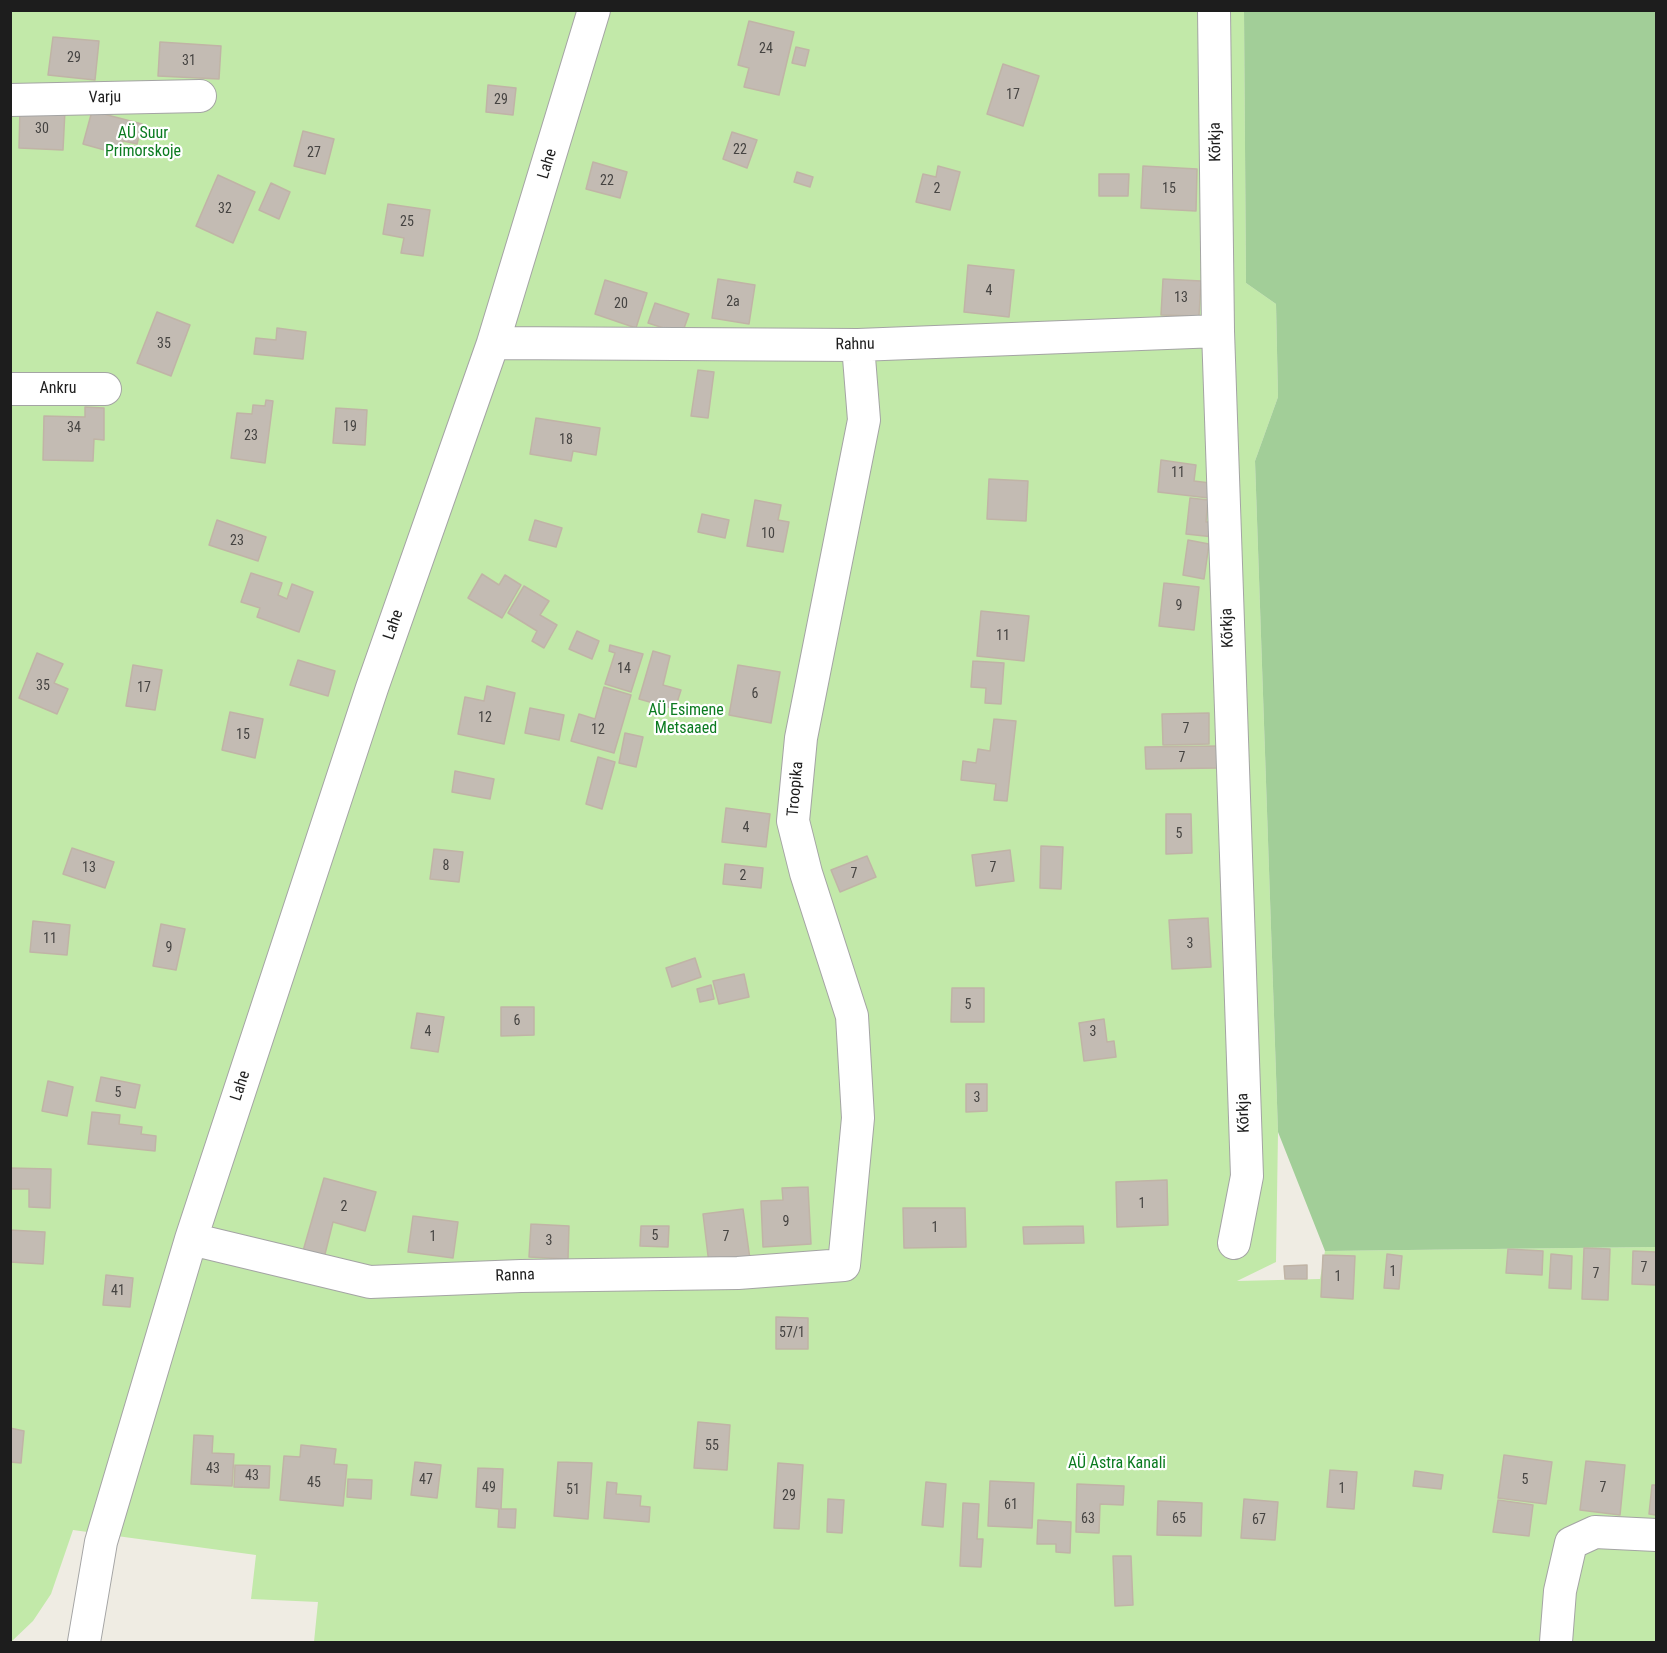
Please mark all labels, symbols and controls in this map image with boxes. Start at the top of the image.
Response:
house number: 24 [759,41,773,57]
house number: 29 [67,50,81,66]
house number: 31 [182,53,196,69]
house number: 17 [1006,87,1020,103]
street label: Varju [89,88,121,108]
house number: 29 [494,92,508,108]
house number: 30 [35,121,49,137]
street label: Kõrkja [1206,122,1226,162]
park label: AÜ Suur Primorskoje [105,124,181,162]
house number: 22 [733,142,747,158]
house number: 27 [307,145,321,161]
street label: Lahe [534,147,562,181]
house number: 22 [600,173,614,189]
house number: 2 [934,181,940,197]
house number: 15 [1162,181,1176,197]
house number: 32 [218,201,232,217]
house number: 25 [400,214,414,230]
house number: 4 [986,283,992,299]
house number: 13 [1174,290,1188,306]
house number: 2a [726,294,740,310]
house number: 20 [614,296,628,312]
street label: Rahnu [835,335,875,355]
house number: 35 [157,336,171,352]
street label: Ankru [40,379,76,399]
house number: 19 [343,419,357,435]
house number: 34 [67,420,81,436]
house number: 23 [244,428,258,444]
house number: 18 [559,432,573,448]
house number: 11 [1171,465,1185,481]
house number: 10 [761,526,775,542]
house number: 23 [230,533,244,549]
house number: 9 [1176,598,1182,614]
street label: Lahe [380,607,408,643]
street label: Kõrkja [1218,608,1238,648]
house number: 11 [996,628,1010,644]
house number: 14 [617,661,631,677]
house number: 35 [36,678,50,694]
house number: 17 [137,680,151,696]
house number: 6 [752,686,758,702]
park label: AÜ Esimene Metsaaed [648,701,724,739]
house number: 12 [478,710,492,726]
house number: 7 [1183,721,1189,737]
house number: 12 [591,722,605,738]
house number: 15 [236,727,250,743]
house number: 7 [1179,750,1185,766]
street label: Troopika [784,761,808,817]
house number: 4 [743,820,749,836]
house number: 5 [1176,826,1182,842]
house number: 8 [443,858,449,874]
house number: 13 [82,860,96,876]
house number: 7 [990,860,996,876]
house number: 7 [851,866,857,882]
house number: 2 [740,868,746,884]
house number: 11 [43,931,57,947]
house number: 3 [1187,936,1193,952]
house number: 9 [166,940,172,956]
house number: 5 [965,997,971,1013]
house number: 6 [514,1013,520,1029]
house number: 4 [425,1024,431,1040]
house number: 3 [1090,1024,1096,1040]
street label: Lahe [227,1069,255,1103]
house number: 5 [115,1085,121,1101]
house number: 3 [974,1090,980,1106]
street label: Kõrkja [1234,1093,1254,1133]
house number: 1 [1139,1196,1145,1212]
house number: 2 [341,1199,347,1215]
house number: 9 [783,1214,789,1230]
house number: 1 [932,1220,938,1236]
house number: 5 [652,1228,658,1244]
house number: 1 [430,1229,436,1245]
house number: 7 [723,1229,729,1245]
house number: 3 [546,1233,552,1249]
house number: 7 [1641,1260,1647,1276]
house number: 1 [1390,1264,1396,1280]
street label: Ranna [495,1266,535,1286]
house number: 7 [1593,1266,1599,1282]
house number: 1 [1335,1269,1341,1285]
house number: 41 [111,1283,125,1299]
house number: 57/1 [779,1325,805,1341]
house number: 55 [705,1438,719,1454]
park label: AÜ Astra Kanali [1068,1454,1166,1474]
house number: 43 [206,1461,220,1477]
house number: 43 [245,1468,259,1484]
house number: 47 [419,1472,433,1488]
house number: 5 [1522,1472,1528,1488]
house number: 45 [307,1475,321,1491]
house number: 49 [482,1480,496,1496]
house number: 7 [1600,1480,1606,1496]
house number: 1 [1339,1481,1345,1497]
house number: 51 [566,1482,580,1498]
house number: 29 [782,1488,796,1504]
house number: 61 [1004,1497,1018,1513]
house number: 63 [1081,1511,1095,1527]
house number: 65 [1172,1511,1186,1527]
house number: 67 [1252,1512,1266,1528]

